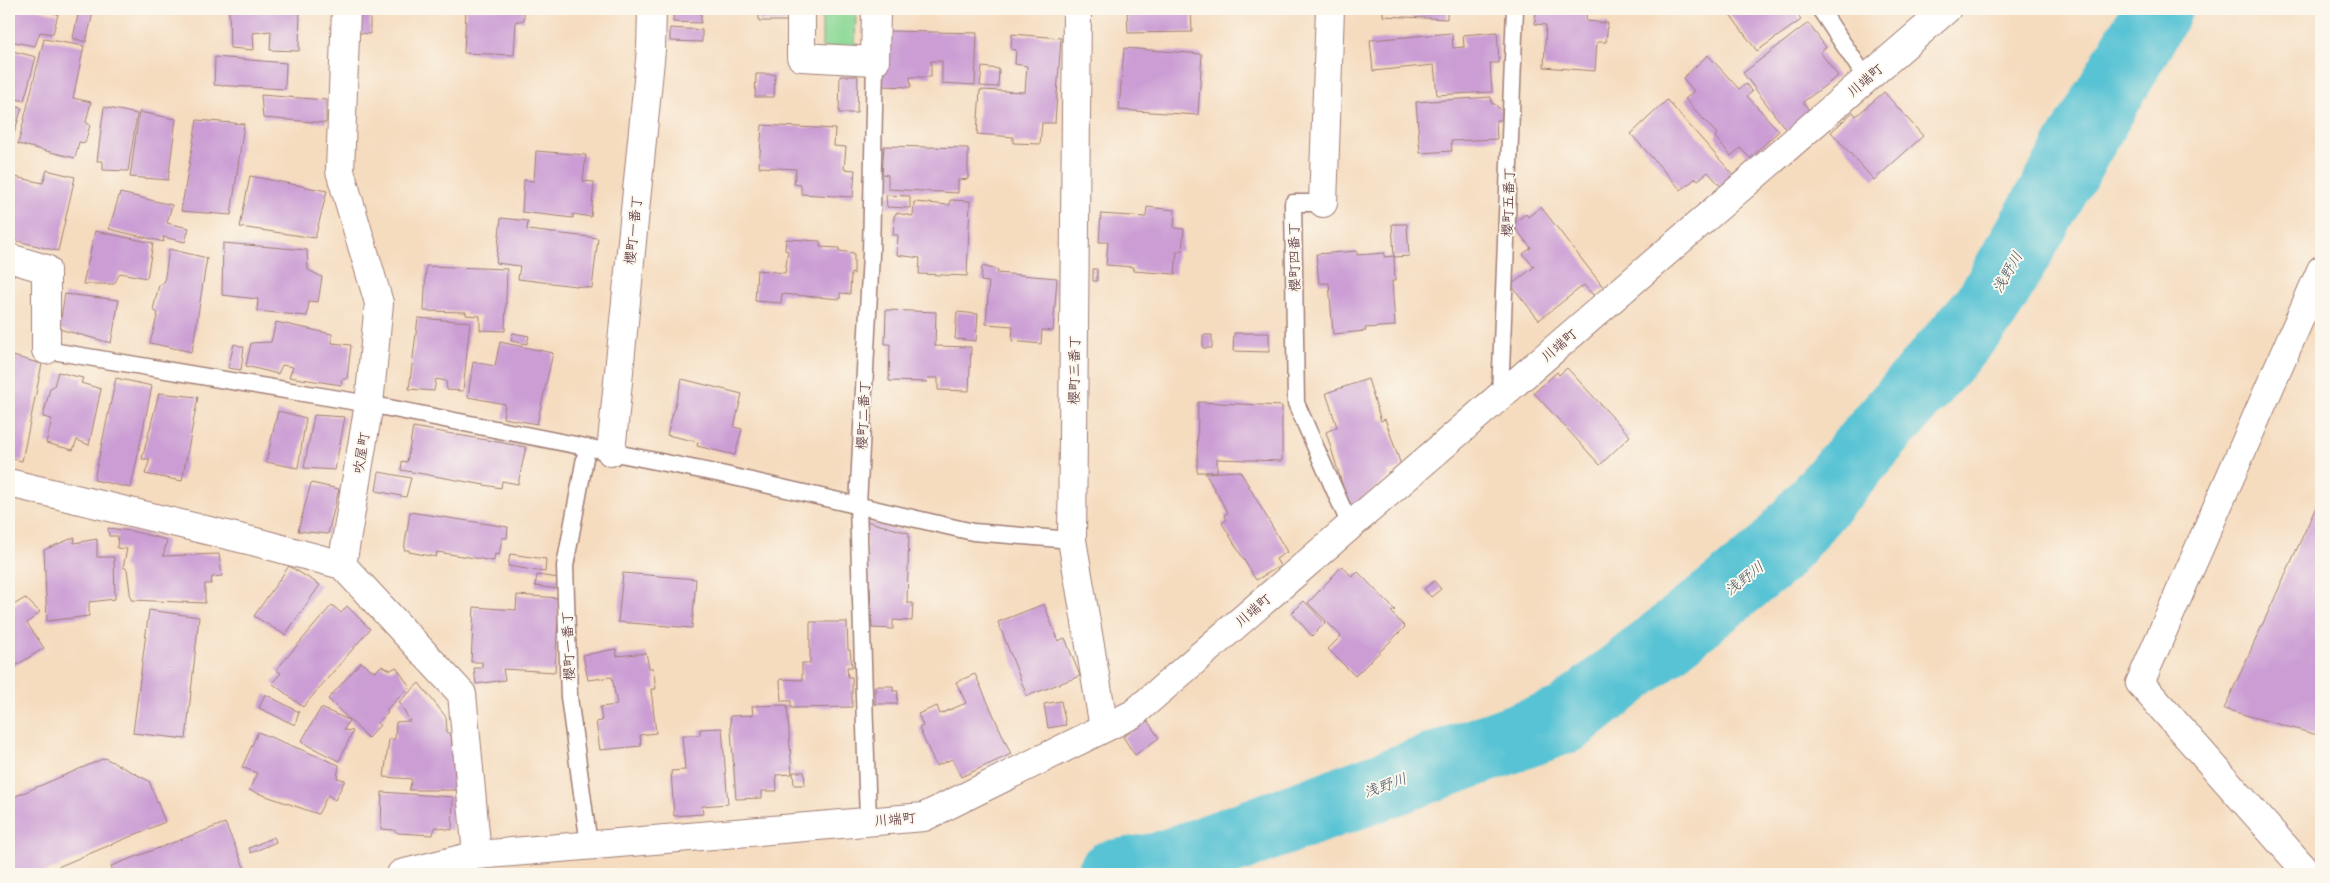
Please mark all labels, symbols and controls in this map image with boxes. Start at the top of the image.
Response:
street label: 川端町 [1843,59,1887,101]
street label: 櫻町五番丁 [1498,167,1518,237]
street label: 櫻町一番丁 [620,194,646,266]
street label: 櫻町四番丁 [1284,222,1304,292]
water label: 浅野川 [1988,248,2026,296]
street label: 川端町 [1537,324,1581,366]
street label: 櫻町三番丁 [1064,335,1084,405]
street label: 櫻町二番丁 [852,380,874,450]
street label: 吹屋町 [349,431,373,475]
water label: 浅野川 [1720,557,1768,599]
street label: 川端町 [1231,589,1275,631]
street label: 櫻町一番丁 [558,611,578,681]
water label: 浅野川 [1361,768,1409,802]
street label: 川端町 [873,808,917,830]

